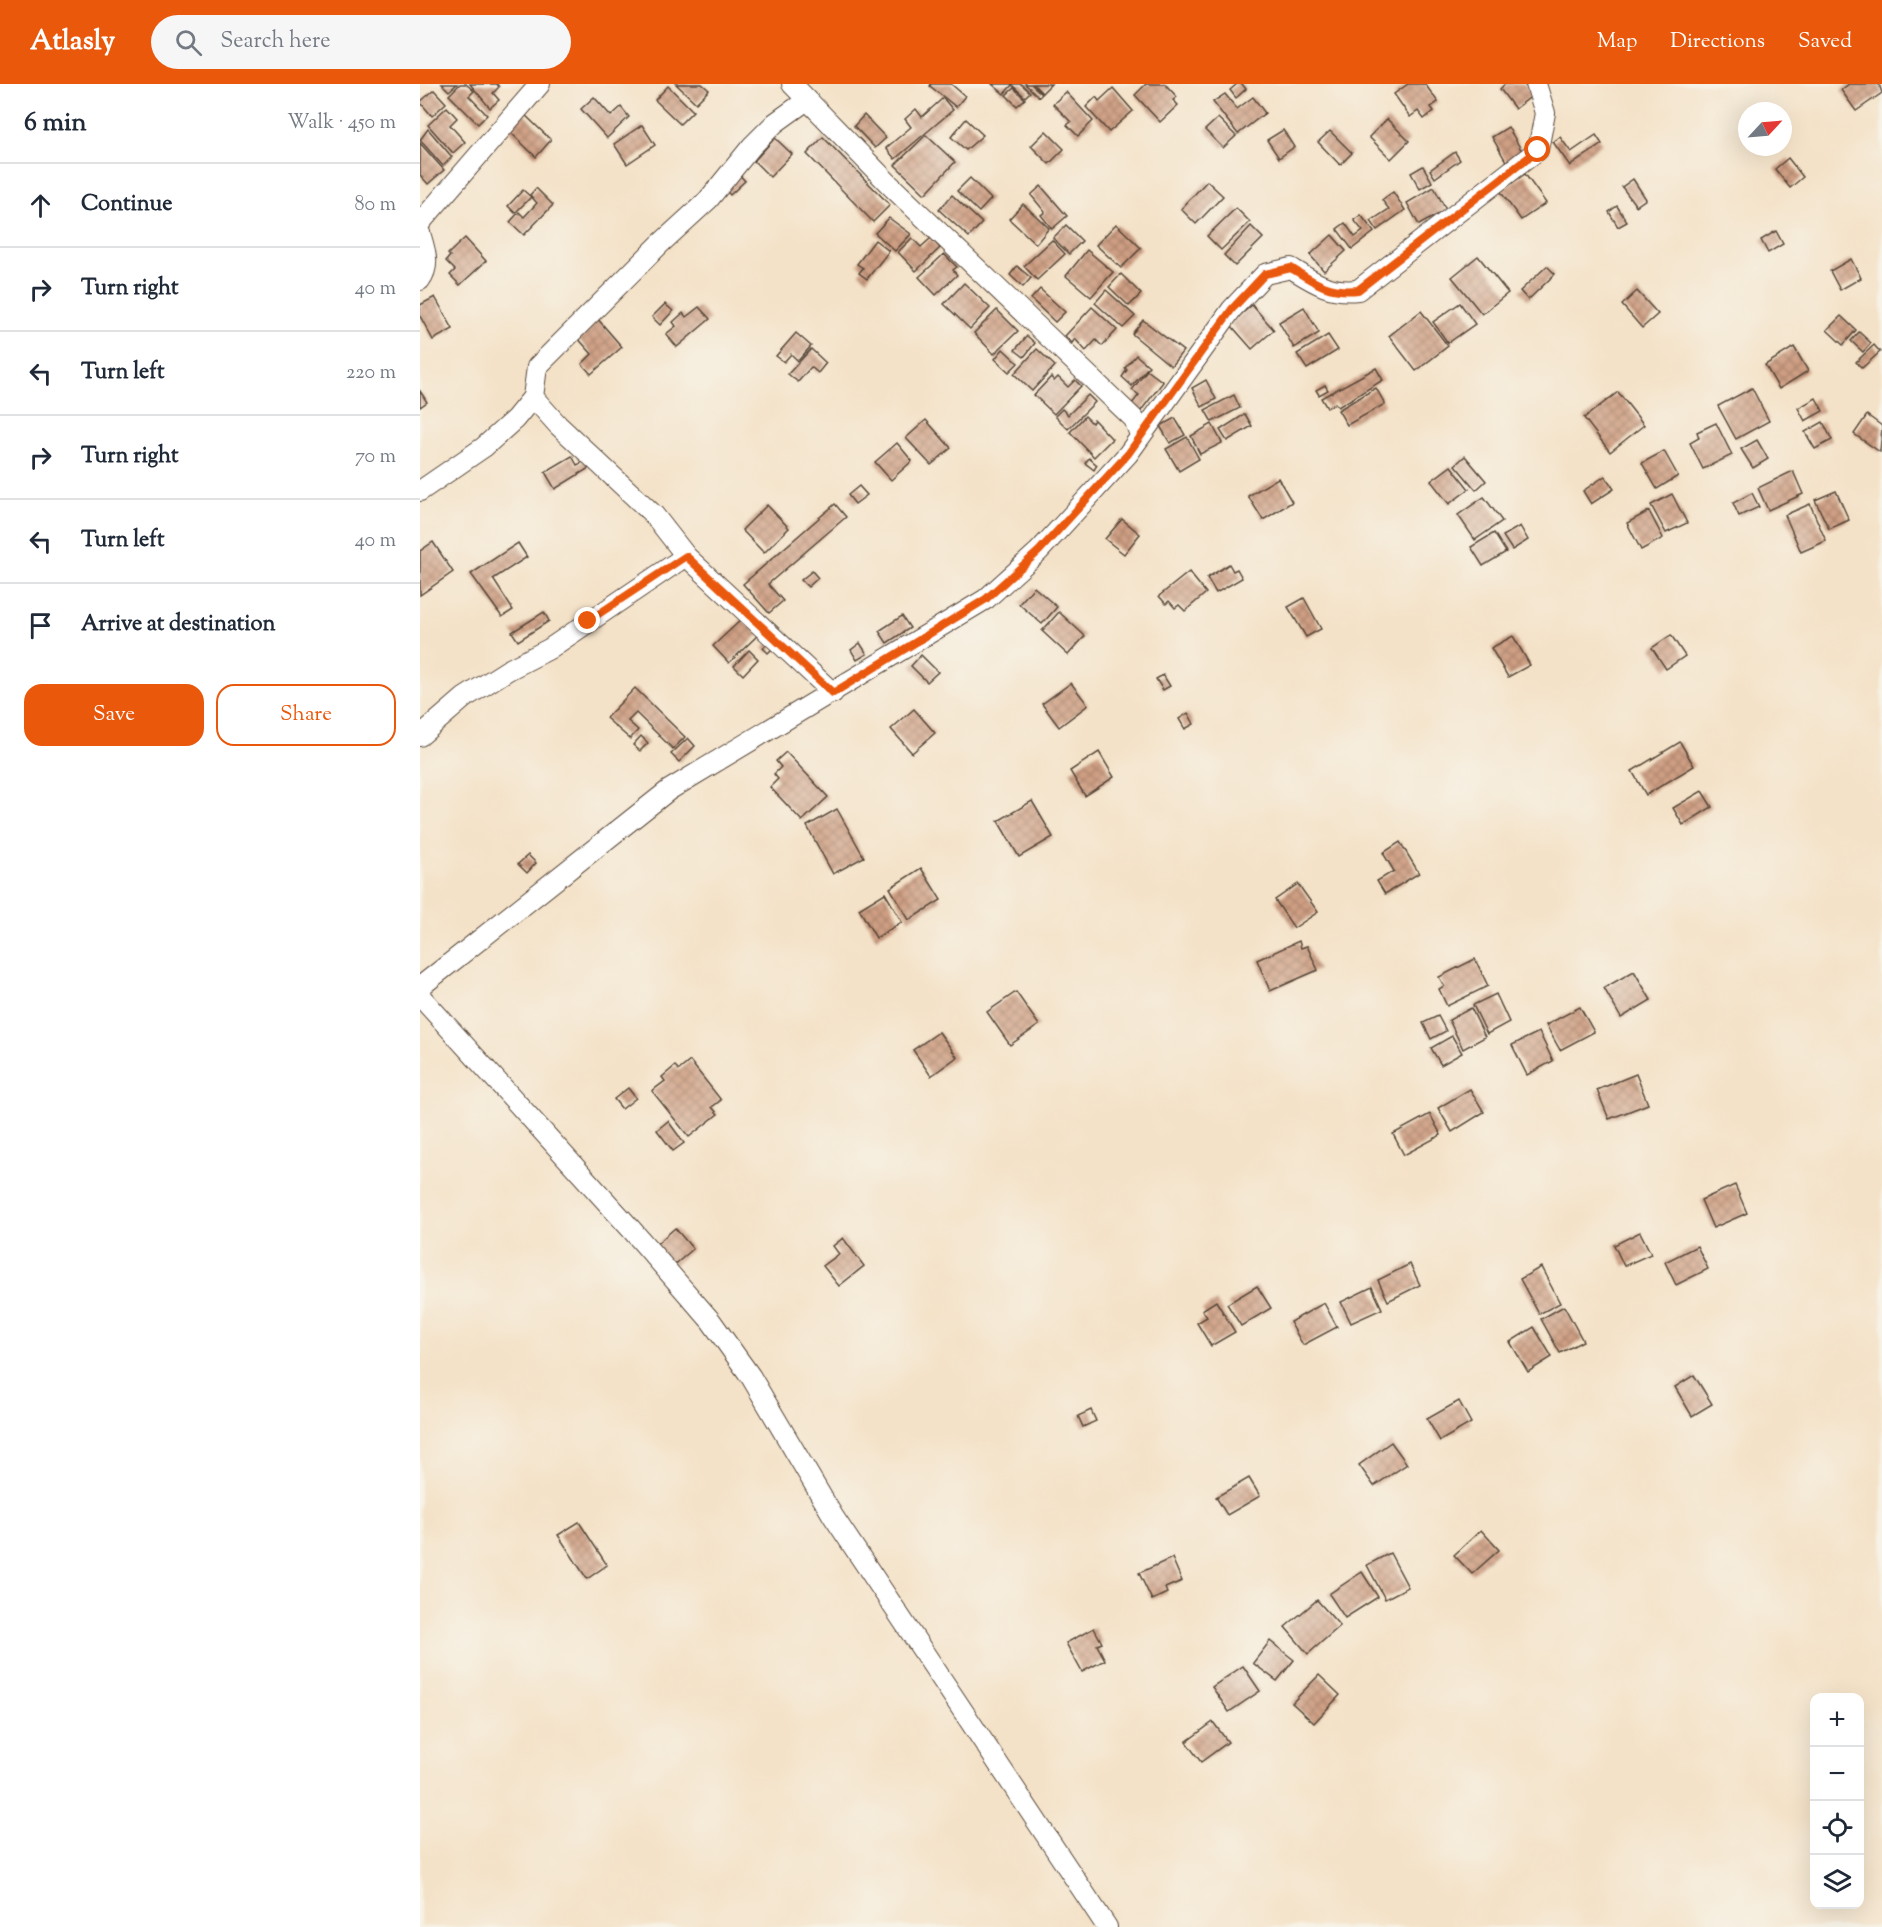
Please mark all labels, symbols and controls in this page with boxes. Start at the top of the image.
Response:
search box [151,15,571,69]
text: Atlasly [30,22,115,62]
icon: search [172,26,205,59]
text: Search here [220,26,331,58]
text: Map [1597,27,1637,57]
text: Directions [1670,27,1765,57]
text: Saved [1798,27,1852,57]
north arrow [1738,102,1792,156]
text: 6 min [24,105,87,142]
text: Walk · 450 m [287,109,396,138]
route start [1524,136,1550,162]
icon: ahead [24,189,57,222]
text: Continue [81,189,172,221]
text: 80 m [355,191,396,220]
icon: right [24,273,57,306]
text: Turn right [81,273,178,305]
text: 40 m [355,275,396,304]
icon: left [24,357,57,390]
text: Turn left [81,357,164,389]
text: 220 m [346,359,396,388]
icon: right [24,441,57,474]
text: Turn right [81,441,178,473]
text: 70 m [355,443,396,472]
icon: left [24,525,57,558]
text: Turn left [81,525,164,557]
text: 40 m [355,527,396,556]
route end [574,607,600,633]
icon: arrive [24,609,57,642]
text: Arrive at destination [81,609,276,641]
button: Save [24,684,204,746]
button: Share [216,684,396,746]
map controls [1810,1693,1864,1909]
button: + [1810,1693,1864,1747]
button: − [1810,1747,1864,1801]
button: locate [1810,1801,1864,1855]
button: layers [1810,1855,1864,1909]

